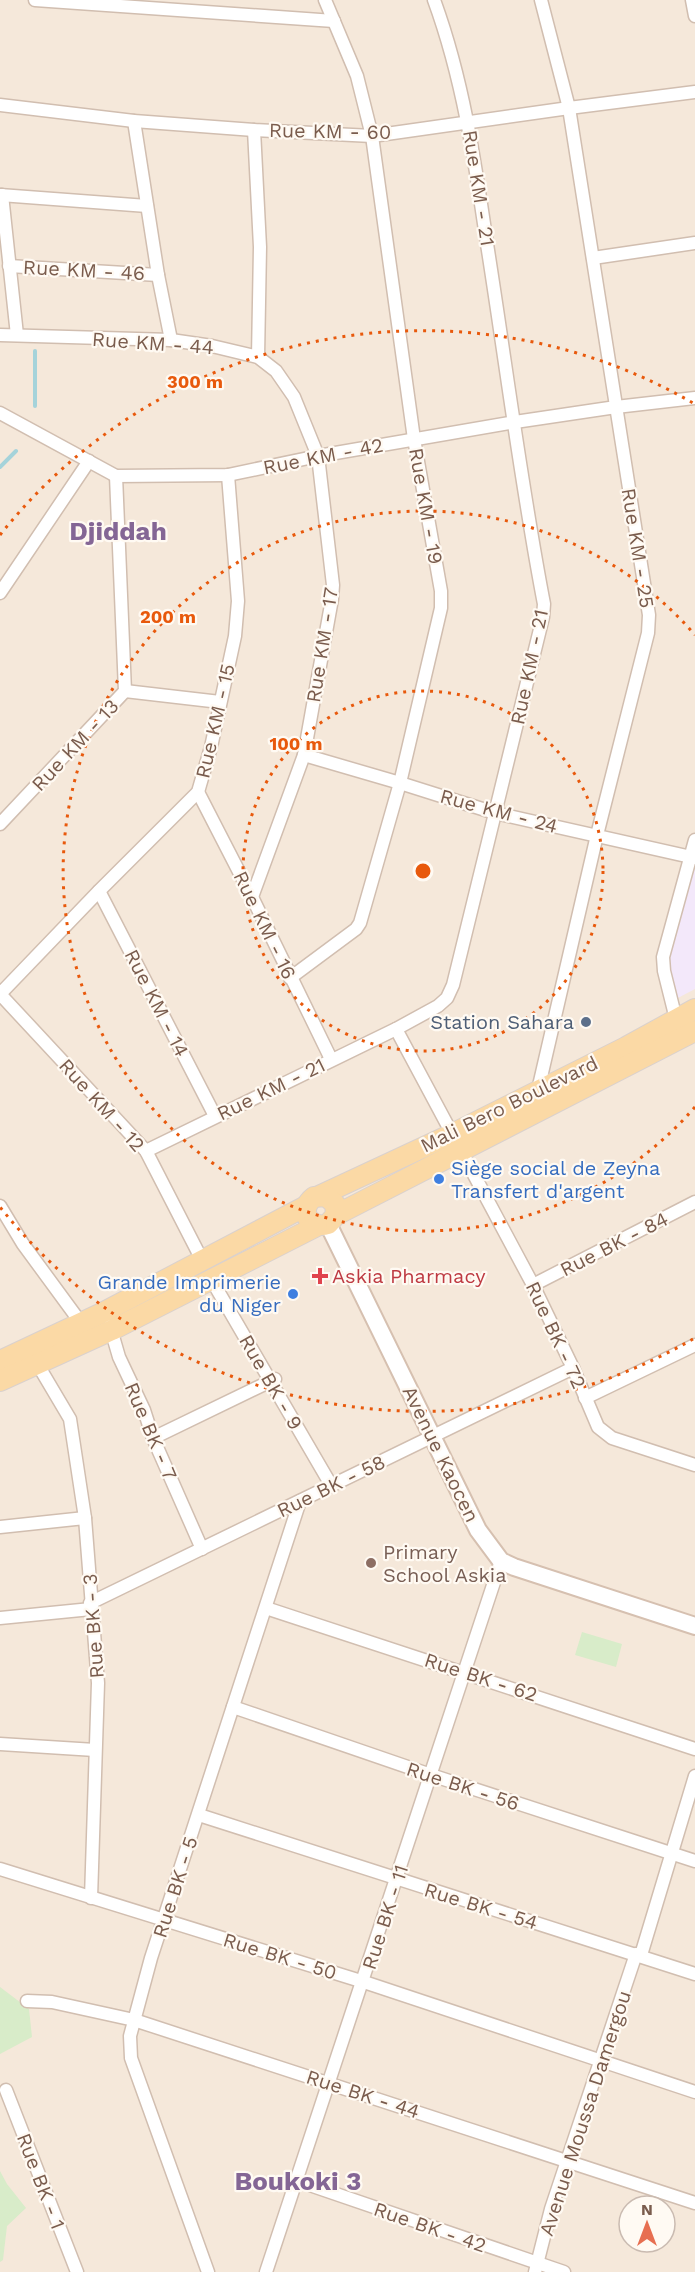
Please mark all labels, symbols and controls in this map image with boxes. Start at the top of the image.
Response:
street label: Rue KM - 60 [269,118,391,144]
street label: Rue KM - 21 [458,128,500,248]
street label: Rue KM - 46 [22,255,146,285]
street label: Rue KM - 44 [91,327,215,359]
text: 300 m [167,371,223,392]
street label: Rue KM - 42 [261,433,385,479]
street label: Rue KM - 19 [404,446,448,566]
street label: Rue KM - 25 [617,486,659,610]
district label: Djiddah [69,516,167,546]
street label: Rue KM - 17 [301,586,343,704]
text: 200 m [140,606,196,627]
street label: Rue KM - 21 [505,607,553,727]
street label: Rue KM - 15 [190,661,240,781]
street label: Rue KM - 13 [26,694,124,796]
text: 100 m [269,733,323,754]
street label: Rue KM - 24 [437,784,561,838]
centre of rings [413,861,433,881]
street label: Rue KM - 16 [228,867,302,983]
street label: Rue KM - 14 [120,945,194,1061]
place label: Station Sahara [430,1010,574,1034]
marker: Station Sahara [579,1015,593,1029]
street label: Mali Bero Boulevard [416,1051,602,1157]
street label: Rue KM - 21 [213,1053,329,1125]
street label: Rue KM - 12 [54,1054,150,1156]
place label: Siège social de Zeyna Transfert d'argent [451,1156,660,1203]
marker: Siège social de Zeyna Transfert d'argent [432,1172,446,1186]
street label: Rue BK - 84 [556,1207,672,1281]
place label: Askia Pharmacy [332,1264,486,1288]
marker: Askia Pharmacy [313,1269,327,1283]
place label: Grande Imprimerie du Niger [98,1270,281,1317]
street label: Rue BK - 72 [521,1278,591,1392]
marker: Grande Imprimerie du Niger [286,1287,300,1301]
street label: Rue BK - 9 [234,1330,308,1434]
street label: Rue BK - 7 [120,1378,182,1484]
street label: Avenue Kaocen [398,1382,484,1526]
street label: Rue BK - 58 [273,1449,389,1523]
place label: Primary School Askia [383,1540,506,1587]
marker: Primary School Askia [364,1556,378,1570]
street label: Rue BK - 3 [77,1573,109,1679]
street label: Rue BK - 62 [421,1647,541,1707]
street label: Rue BK - 56 [403,1756,523,1816]
street label: Rue BK - 5 [147,1833,203,1941]
street label: Rue BK - 11 [357,1862,413,1972]
street label: Rue BK - 54 [421,1877,541,1935]
street label: Rue BK - 50 [220,1927,340,1985]
street label: Avenue Moussa Damergou [534,1987,636,2239]
street label: Rue BK - 44 [303,2064,423,2124]
street label: Rue BK - 1 [12,2130,70,2232]
district label: Boukoki 3 [234,2166,362,2196]
north arrow [617,2194,677,2254]
street label: Rue BK - 42 [371,2197,489,2257]
text: N [641,2200,653,2219]

